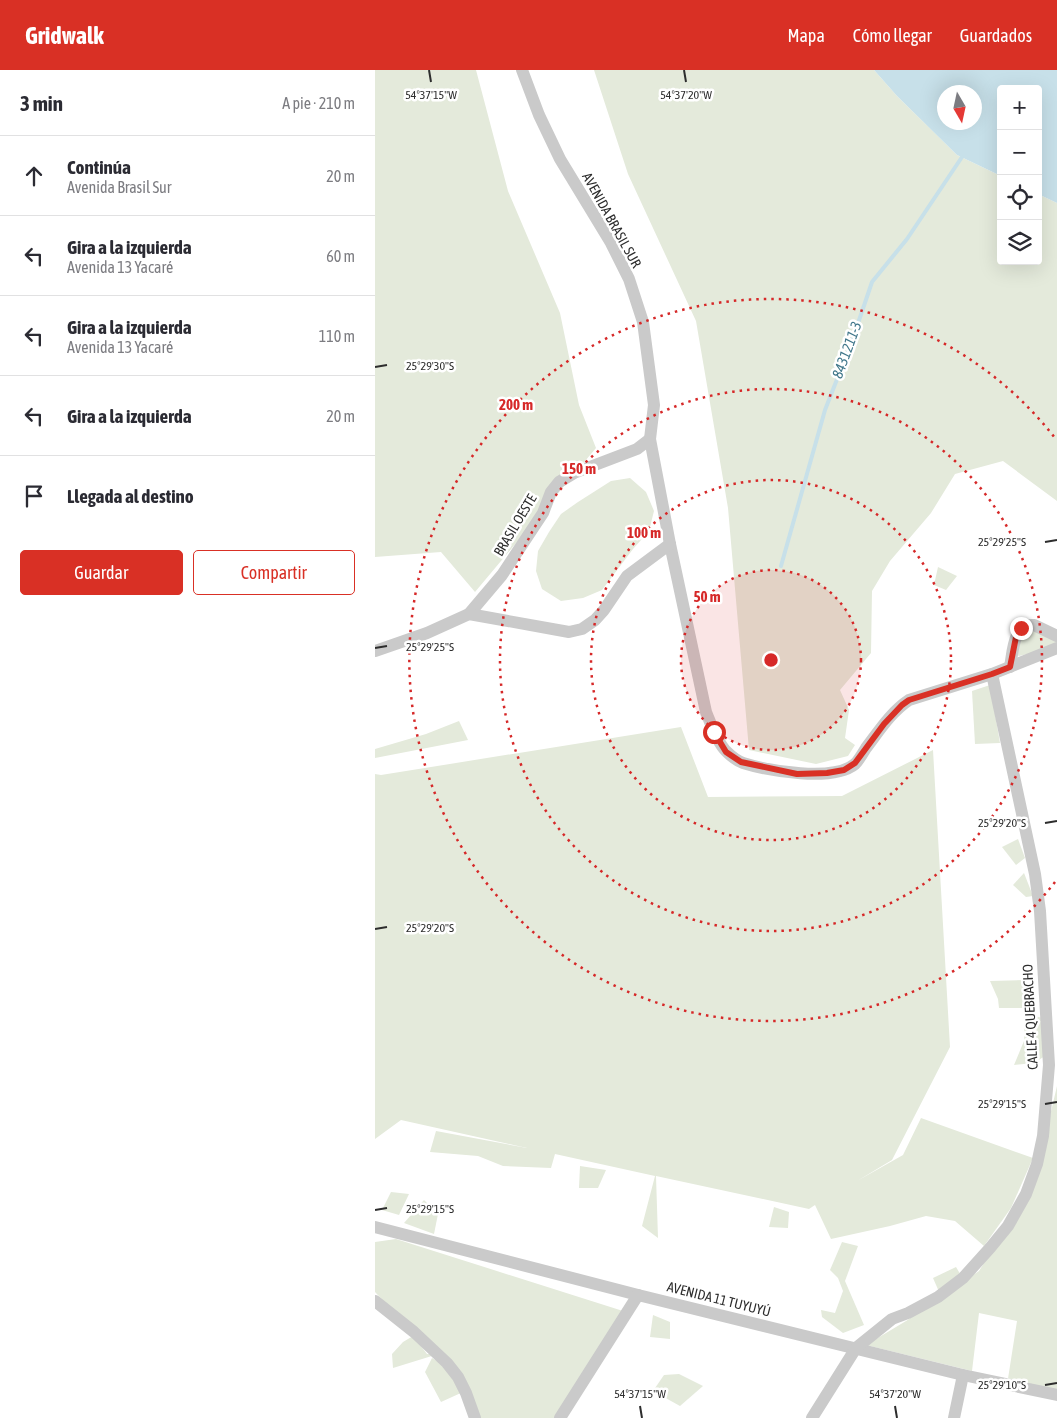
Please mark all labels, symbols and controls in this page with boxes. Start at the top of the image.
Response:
text: Gridwalk [25,22,104,49]
text: Mapa [787,25,825,46]
text: Cómo llegar [853,25,932,46]
text: Guardados [960,25,1032,46]
north arrow [937,85,982,130]
map controls [997,85,1042,265]
button: + [997,85,1042,130]
text: 54°37'15"W [405,88,457,102]
text: 54°37'20"W [660,88,712,102]
text: 3 min [20,91,63,115]
text: A pie · 210 m [282,94,355,112]
button: − [997,130,1042,175]
text: Continúa [67,156,131,178]
icon: ahead [20,162,48,190]
text: 20 m [326,167,355,185]
street label: AVENIDA BRASIL SUR [579,170,645,270]
button: locate [997,175,1042,220]
text: Avenida Brasil Sur [67,178,172,196]
button: layers [997,220,1042,265]
text: Gira a la izquierda [67,236,192,258]
icon: left [20,242,48,270]
text: 60 m [326,247,355,265]
text: Avenida 13 Yacaré [67,258,173,276]
text: Gira a la izquierda [67,316,192,338]
water label: 8431211-3 [828,319,865,381]
icon: left [20,322,48,350]
text: 110 m [319,327,355,345]
text: Avenida 13 Yacaré [67,338,173,356]
text: 25°29'30"S [406,359,454,373]
text: 200 m [499,396,533,413]
icon: left [20,402,48,430]
text: Gira a la izquierda [67,405,192,427]
text: 20 m [326,407,355,425]
text: 150 m [562,460,596,477]
icon: arrive [20,482,48,510]
text: Llegada al destino [67,485,194,507]
street label: BRASIL OESTE [490,491,540,559]
text: 100 m [627,524,661,541]
text: 25°29'25"S [978,535,1026,549]
button: Guardar [20,550,183,595]
button: Compartir [193,550,355,595]
text: 50 m [694,588,721,605]
route end [1010,617,1033,640]
text: 25°29'25"S [406,640,454,654]
centre of rings [762,651,780,669]
route start [703,721,726,744]
text: 25°29'20"S [978,816,1026,830]
text: 25°29'20"S [406,921,454,935]
street label: CALLE 4 QUEBRACHO [1019,964,1041,1070]
text: 25°29'15"S [978,1097,1026,1111]
text: 25°29'15"S [406,1202,454,1216]
street label: AVENIDA 11 TUYUYÚ [665,1278,773,1320]
text: 25°29'10"S [978,1378,1026,1392]
text: 54°37'15"W [614,1387,666,1401]
text: 54°37'20"W [869,1387,921,1401]

